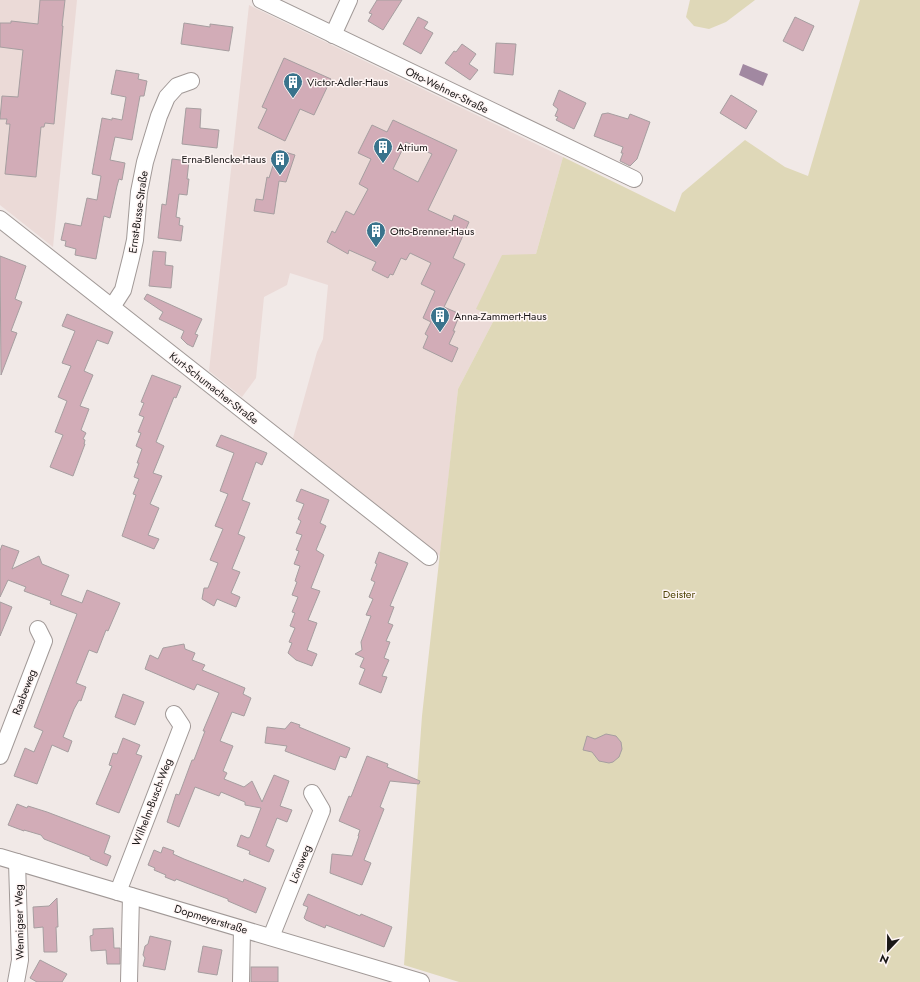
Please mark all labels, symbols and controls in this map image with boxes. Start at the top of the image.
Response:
street label: Otto-Wehner-Straße [403,63,492,117]
building icon: Victor-Adler-Haus [282,71,304,99]
place label: Victor-Adler-Haus [307,74,389,90]
building icon: Atrium [372,136,394,164]
place label: Atrium [397,139,428,155]
building icon: Erna-Blencke-Haus [269,148,291,176]
place label: Erna-Blencke-Haus [181,151,267,167]
street label: Ernst-Busse-Straße [124,169,152,254]
building icon: Otto-Brenner-Haus [365,220,387,248]
place label: Otto-Brenner-Haus [390,223,475,239]
building icon: Anna-Zammert-Haus [429,305,451,333]
place label: Anna-Zammert-Haus [454,308,547,324]
street label: Kurt-Schumacher-Straße [166,348,262,428]
park label: Deister [663,586,695,602]
street label: Raabeweg [8,667,40,717]
street label: Wilhelm-Busch-Weg [128,756,176,848]
street label: Lönsweg [285,842,315,886]
street label: Wennigser Weg [10,884,28,960]
street label: Dopmeyerstraße [172,900,250,938]
north arrow [868,930,908,970]
text: N [877,950,891,968]

